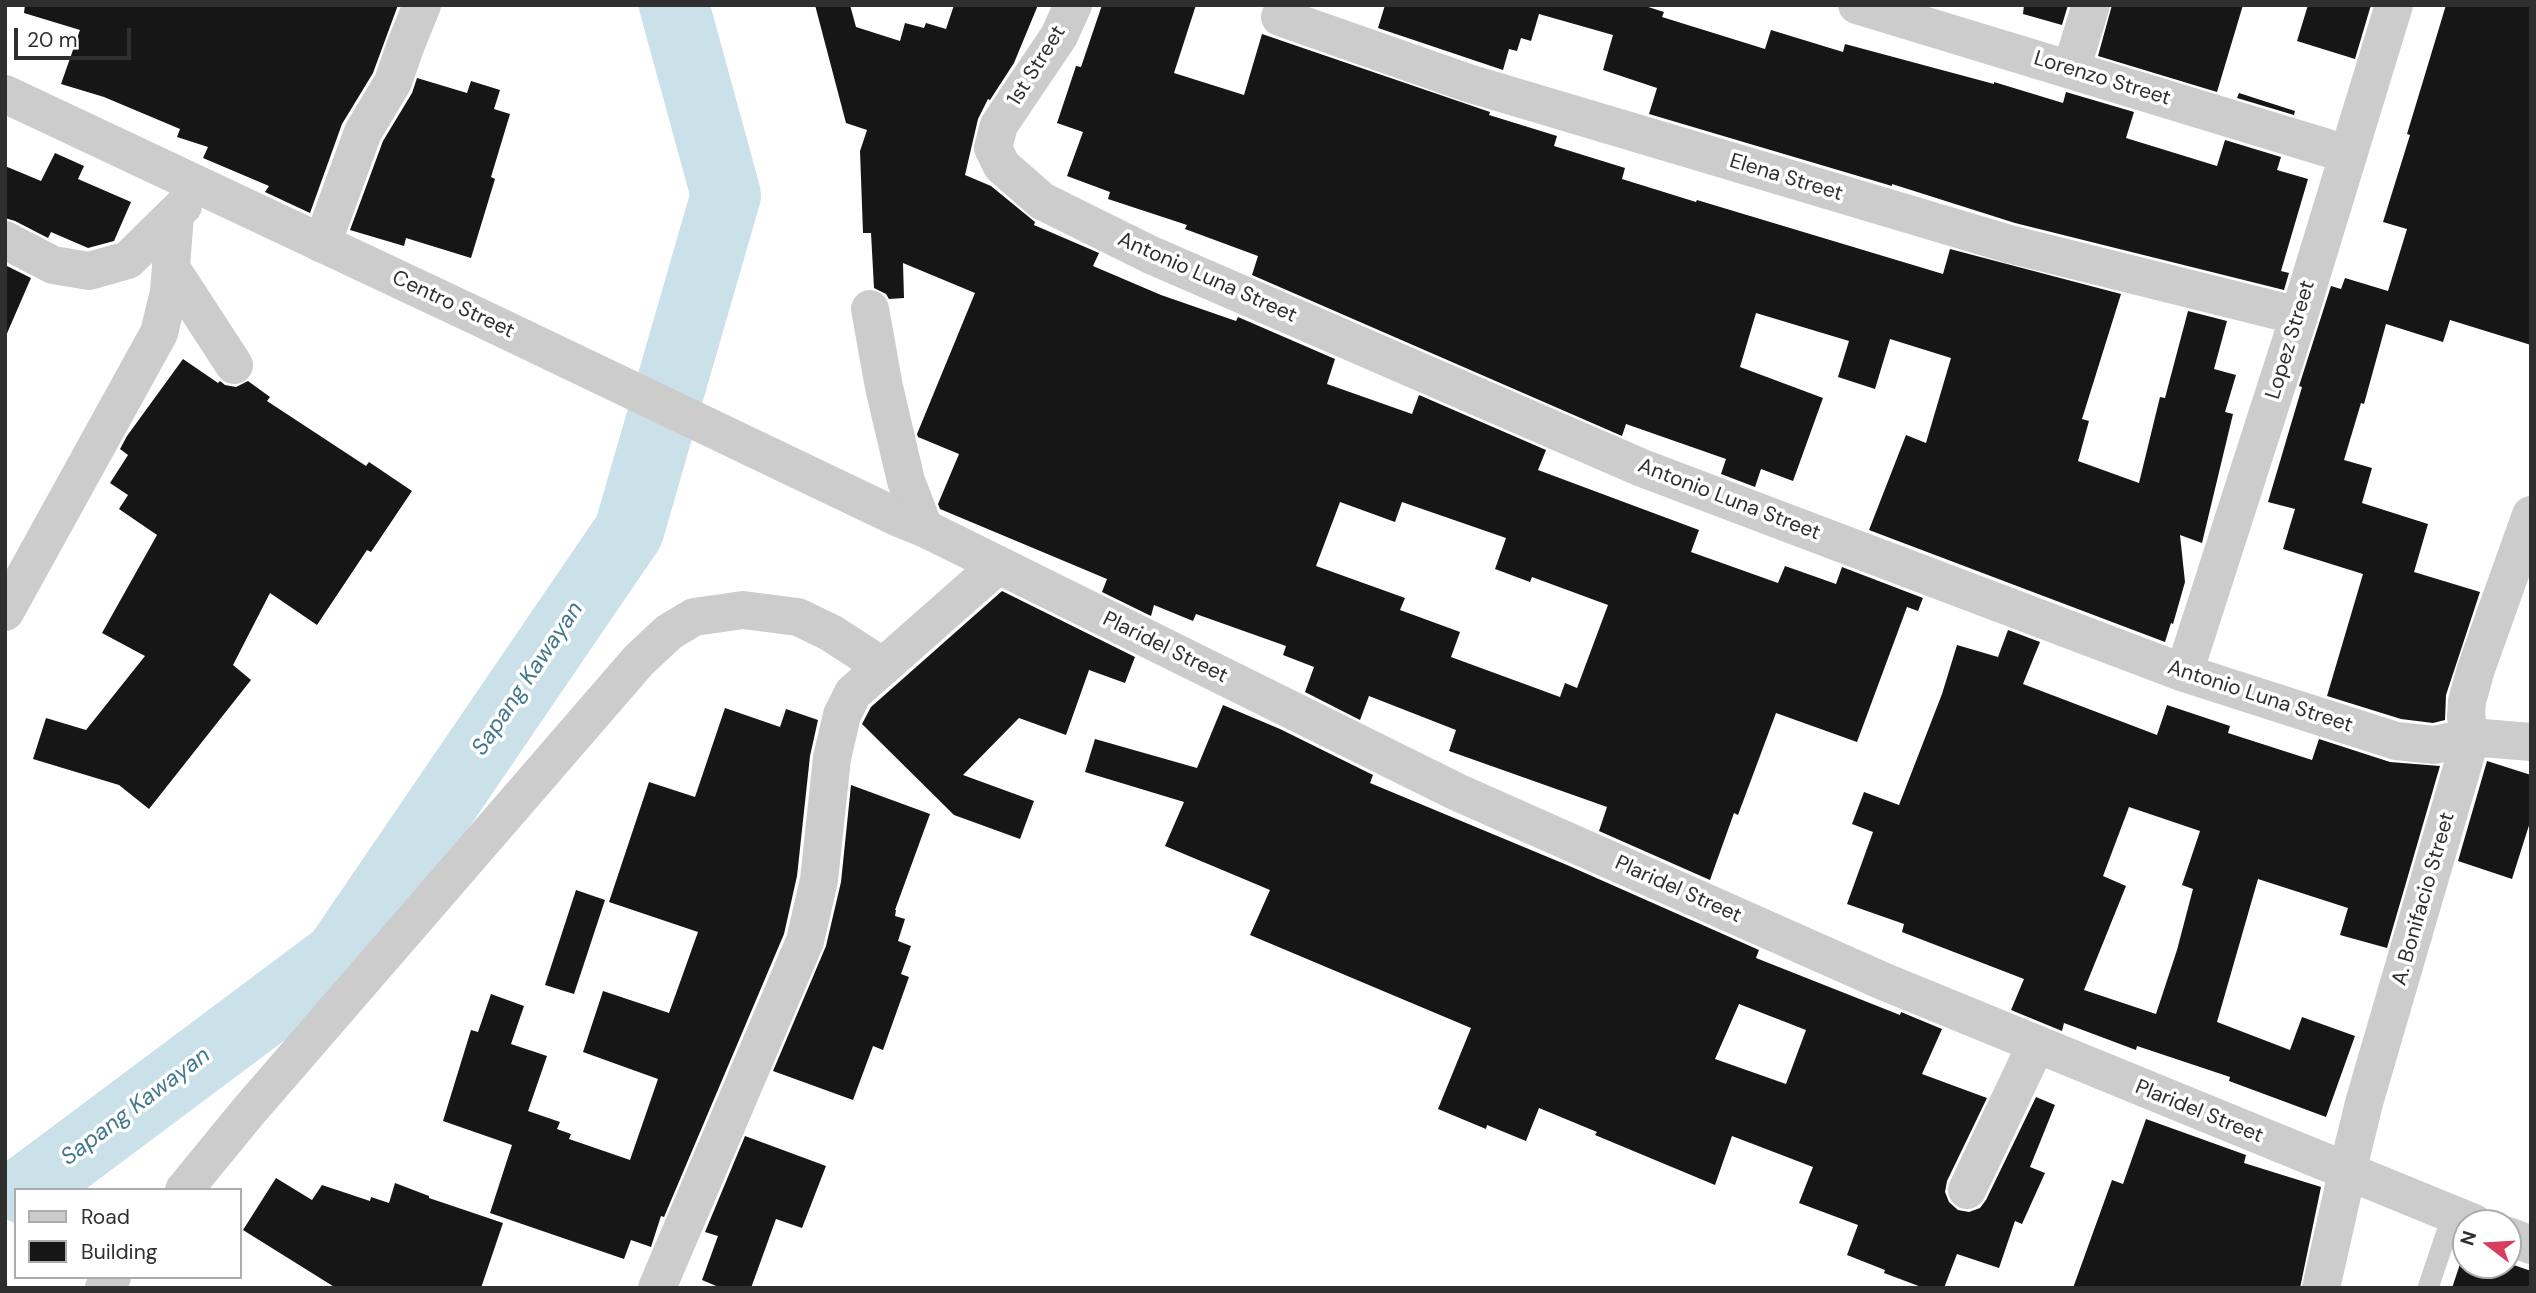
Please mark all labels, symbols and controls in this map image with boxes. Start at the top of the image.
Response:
scale bar [18,14,135,58]
street label: 1st Street [1002,21,1072,111]
text: 20 m [27,26,78,54]
street label: Lorenzo Street [2031,46,2173,112]
street label: Elena Street [1726,149,1846,207]
street label: Antonio Luna Street [1114,227,1300,329]
street label: Centro Street [388,266,518,344]
street label: Lopez Street [2261,278,2321,402]
street label: Antonio Luna Street [1634,454,1824,546]
water label: Sapang Kawayan [466,597,590,761]
street label: Plaridel Street [1098,607,1232,689]
street label: Antonio Luna Street [2164,655,2356,739]
street label: A. Bonifacio Street [2387,810,2461,988]
street label: Plaridel Street [1611,851,1745,929]
water label: Sapang Kawayan [56,1042,216,1172]
street label: Plaridel Street [2131,1075,2267,1149]
legend [14,1188,242,1279]
text: Road [81,1203,130,1231]
north arrow [2452,1209,2522,1279]
text: N [2454,1228,2482,1249]
text: Building [81,1238,157,1266]

